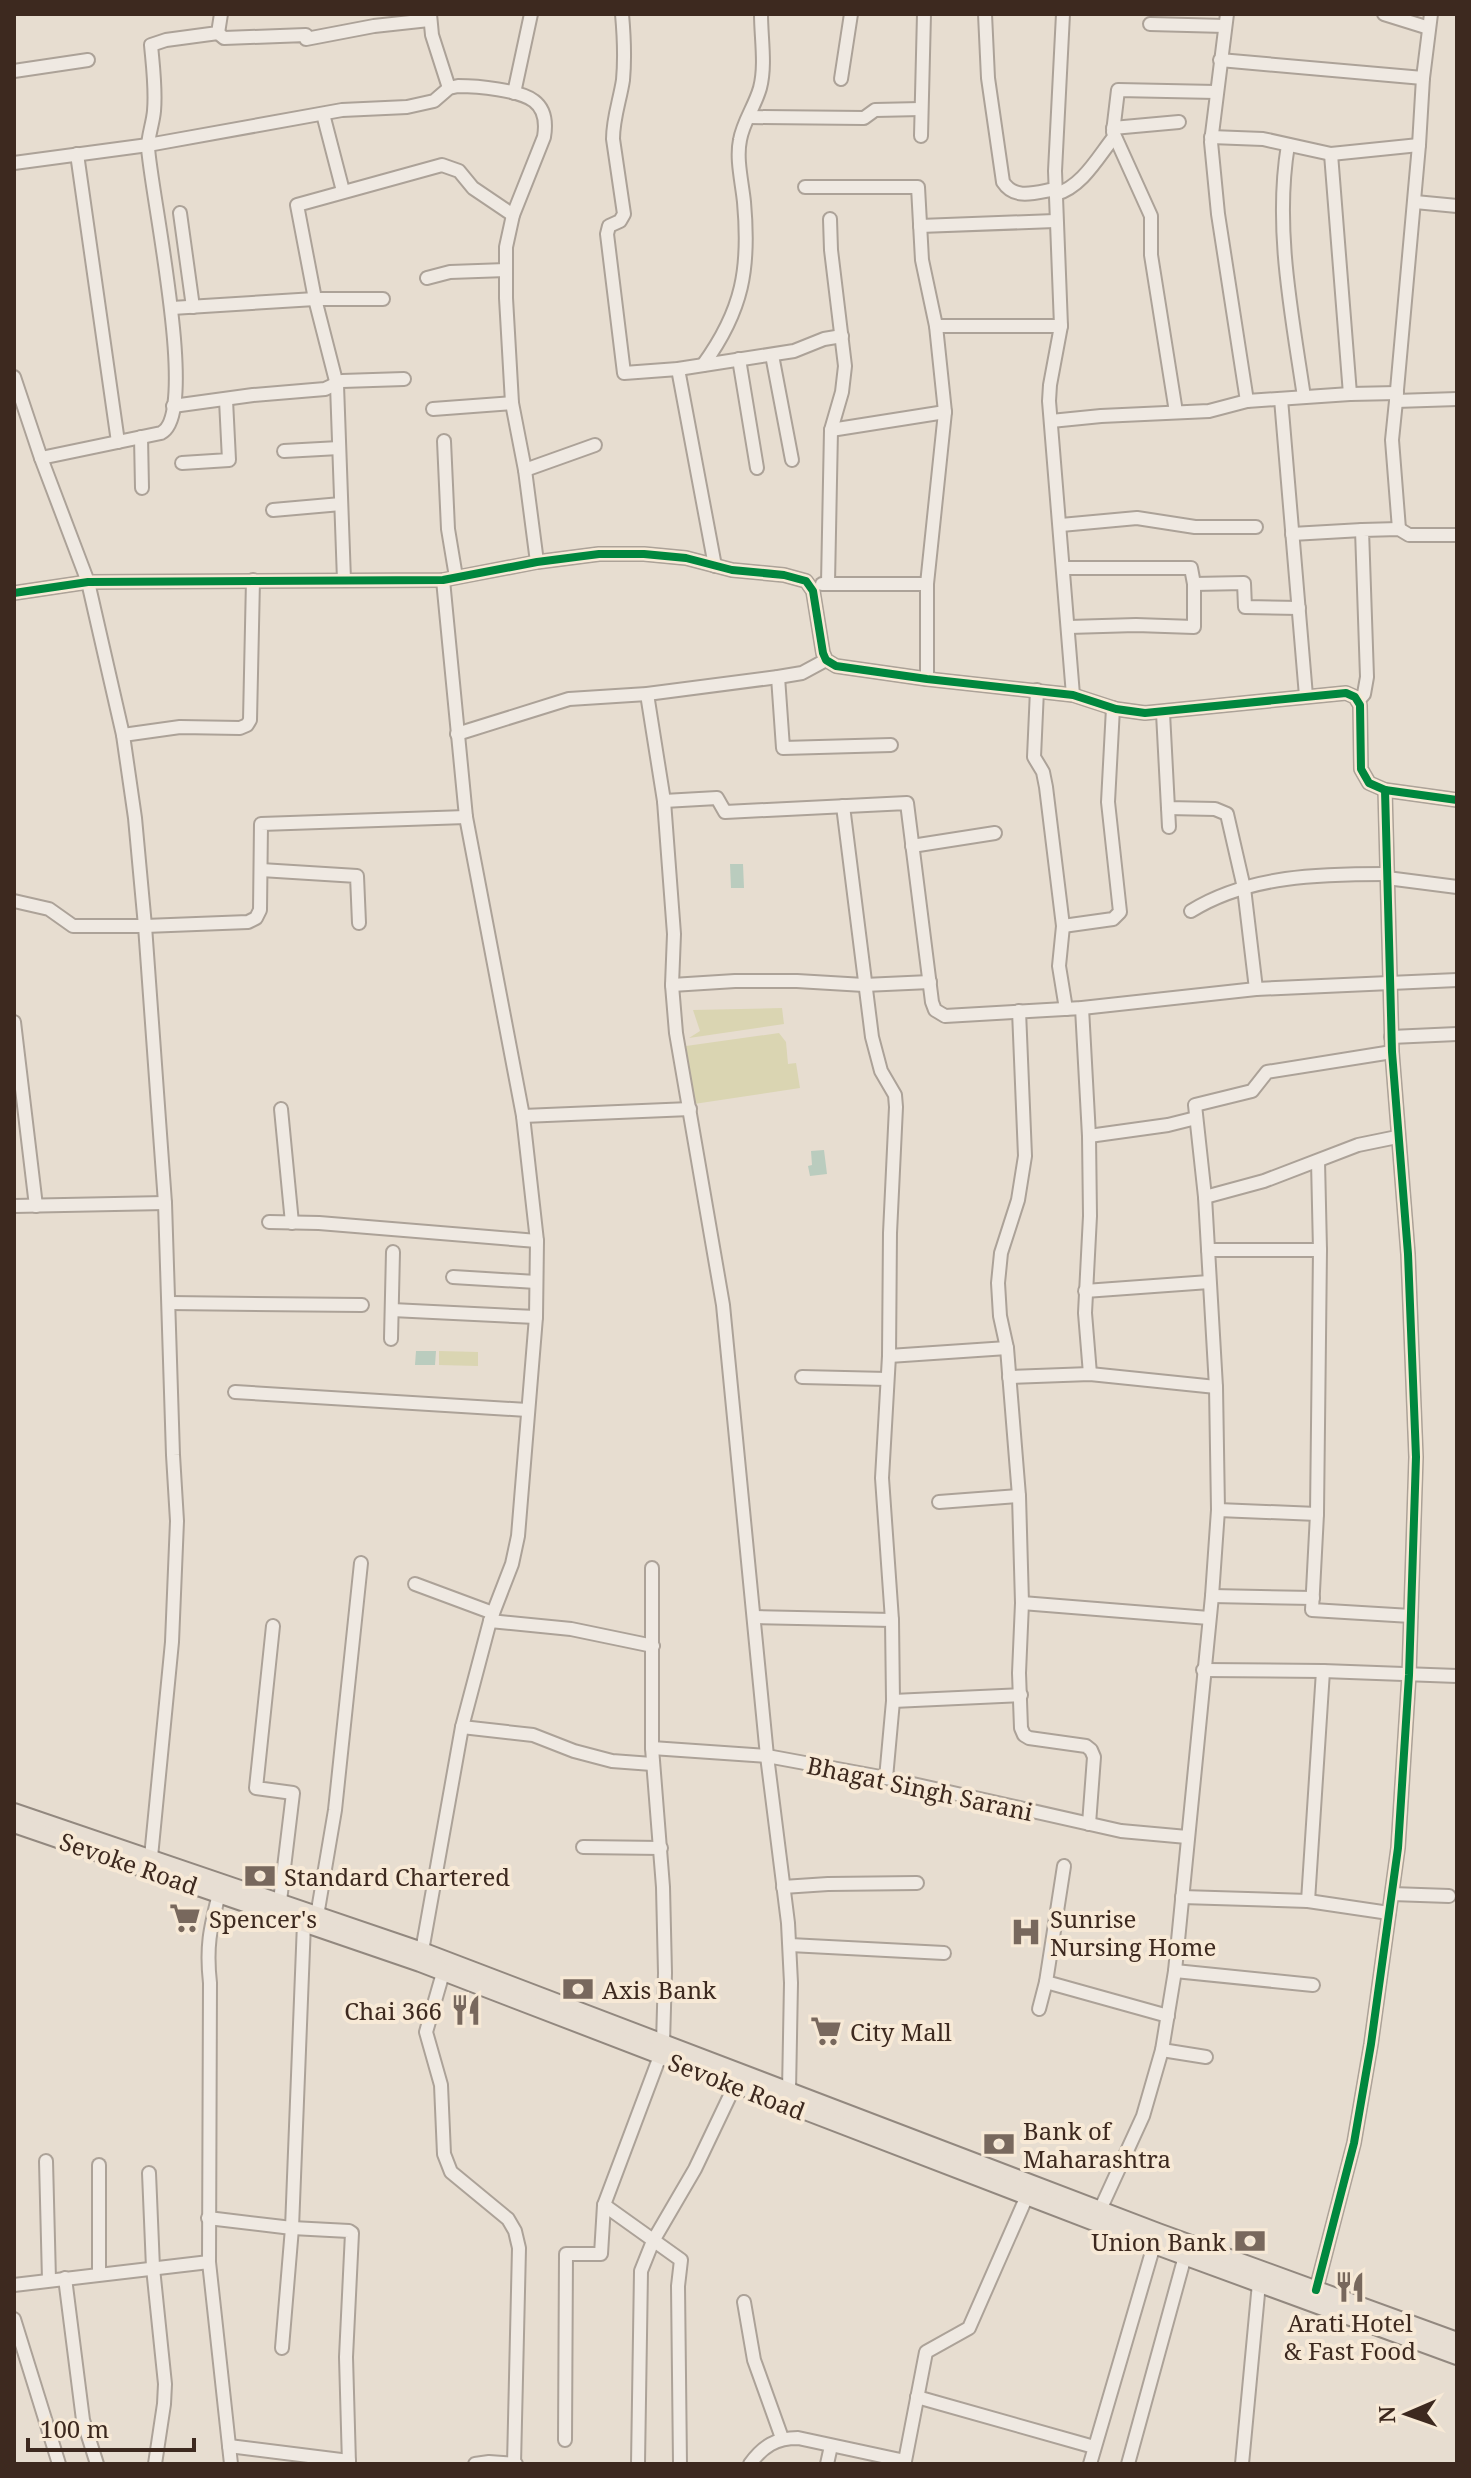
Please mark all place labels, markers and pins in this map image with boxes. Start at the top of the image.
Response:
bank icon: Standard Chartered [243,1859,277,1893]
place label: Standard Chartered [284,1860,510,1893]
supermarket icon: Spencer's [168,1901,202,1935]
place label: Spencer's [209,1902,317,1935]
place label: Sunrise Nursing Home [1050,1902,1216,1963]
hospital icon: Sunrise Nursing Home [1009,1915,1043,1949]
bank icon: Axis Bank [561,1972,595,2006]
place label: Axis Bank [602,1973,717,2006]
restaurant icon: Chai 366 [449,1993,483,2027]
place label: Chai 366 [344,1994,442,2027]
supermarket icon: City Mall [809,2014,843,2048]
place label: City Mall [850,2015,952,2048]
place label: Bank of Maharashtra [1023,2114,1171,2175]
bank icon: Bank of Maharashtra [982,2127,1016,2161]
bank icon: Union Bank [1233,2224,1267,2258]
place label: Union Bank [1091,2225,1227,2258]
restaurant icon: Arati Hotel & Fast Food [1333,2270,1367,2304]
place label: Arati Hotel & Fast Food [1284,2306,1416,2367]

